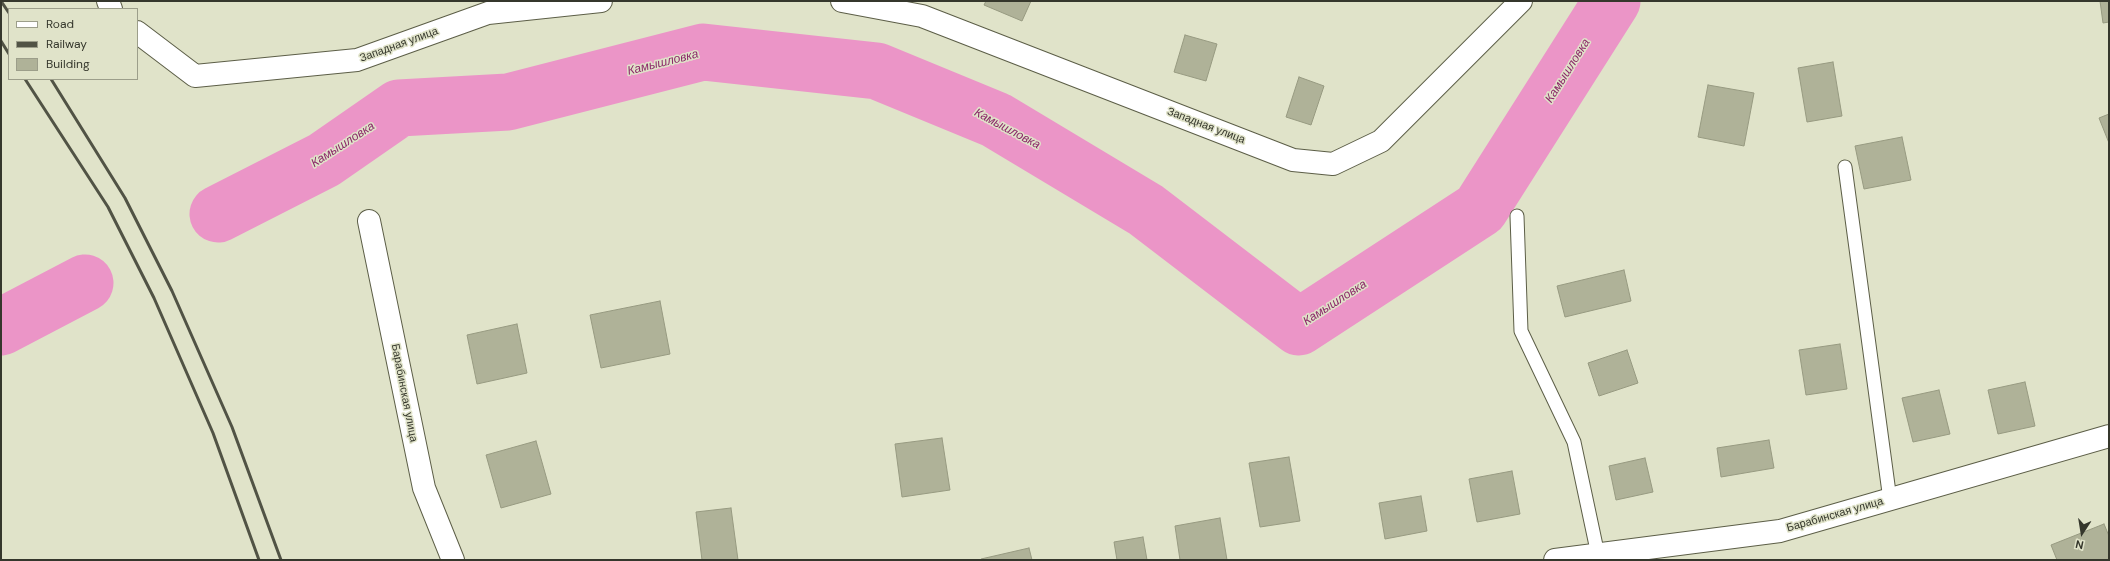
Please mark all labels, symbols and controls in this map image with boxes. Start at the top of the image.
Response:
legend [8,8,138,80]
text: Road [46,16,74,32]
street label: Западная улица [358,25,440,65]
text: Railway [46,36,87,52]
water label: Камышловка [1543,36,1593,106]
water label: Камышловка [626,47,700,79]
text: Building [46,56,90,72]
street label: Западная улица [1165,105,1247,147]
water label: Камышловка [971,106,1043,152]
water label: Камышловка [309,119,377,171]
water label: Камышловка [1301,277,1369,329]
street label: Барабинская улица [388,343,420,443]
street label: Барабинская улица [1785,495,1885,535]
north arrow [2062,513,2102,553]
text: N [2074,537,2085,552]

